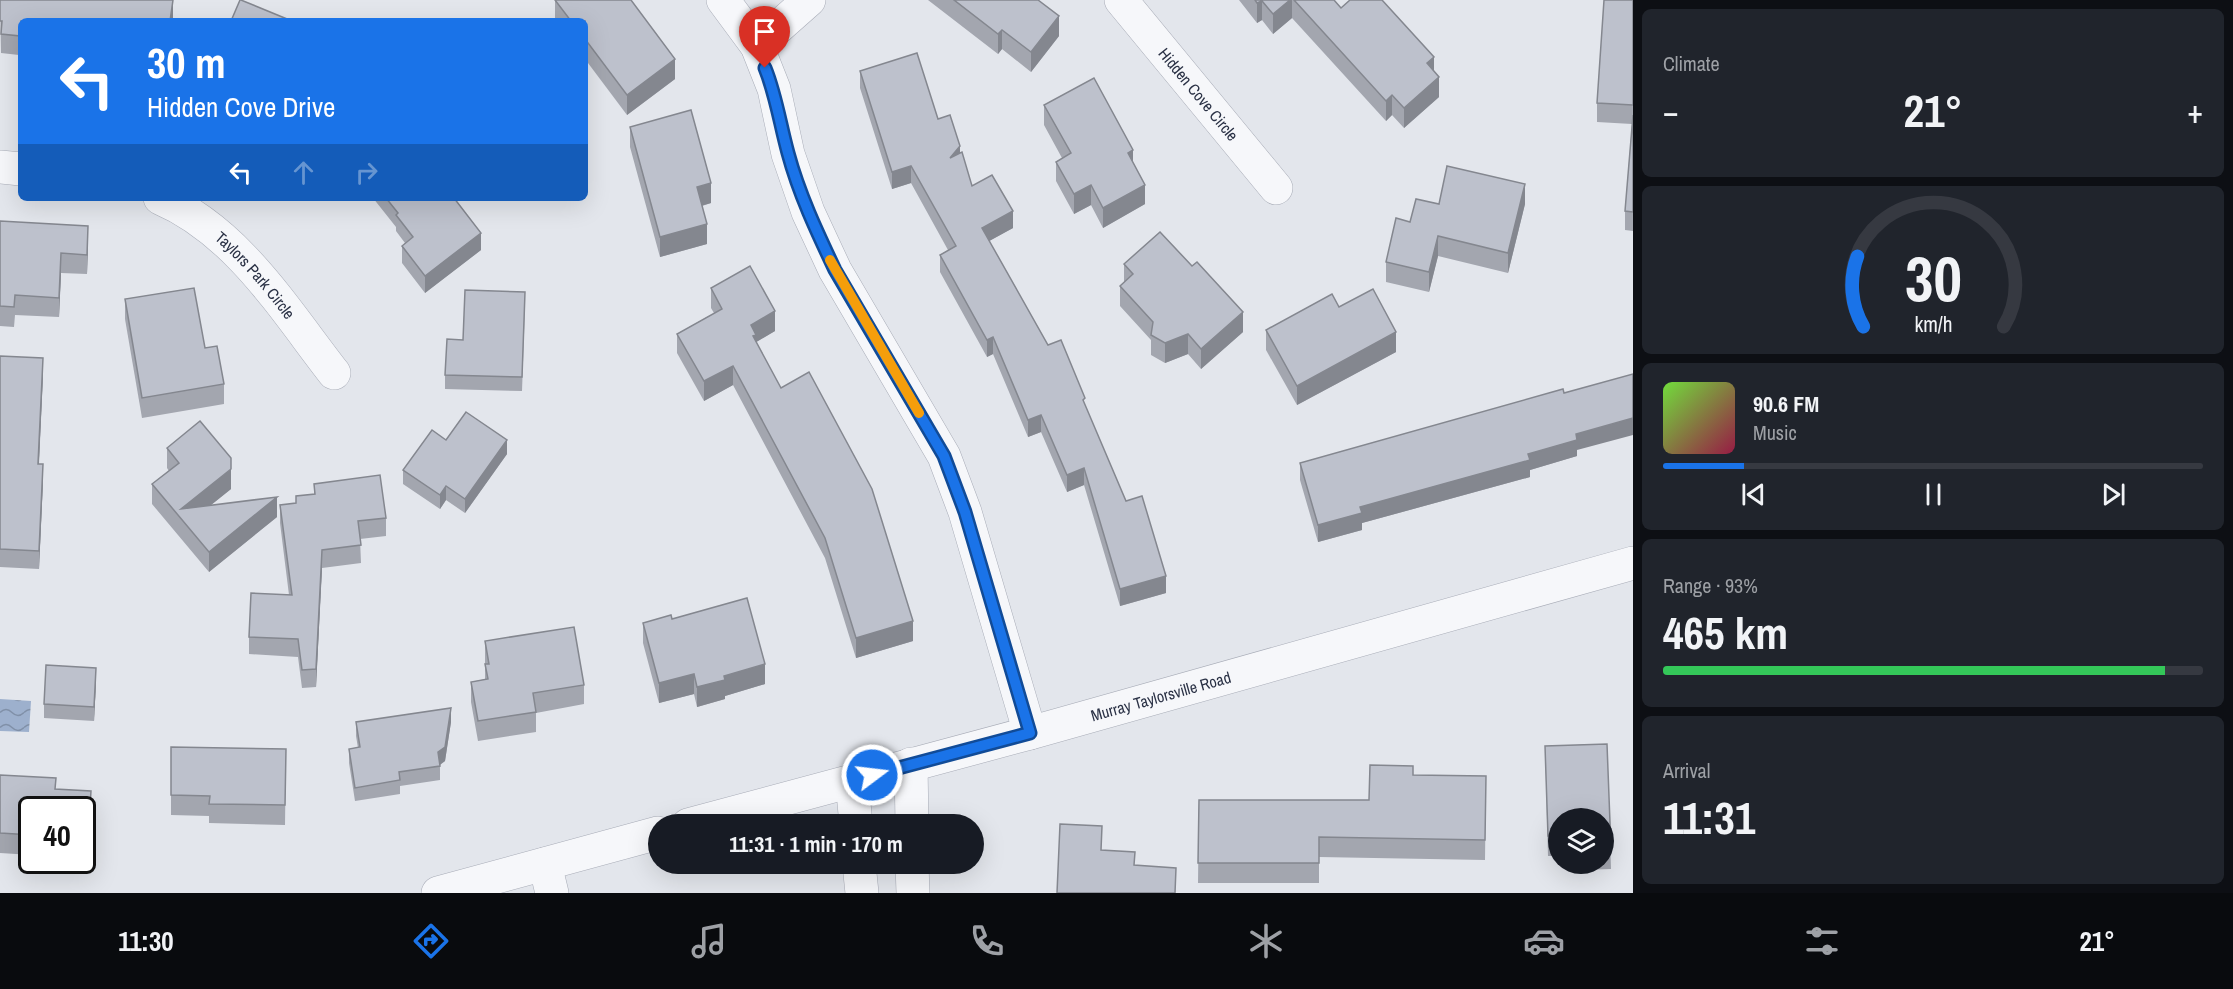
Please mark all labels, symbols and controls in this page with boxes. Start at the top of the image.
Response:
pin [739,6,790,68]
icon: arrive [748,15,781,48]
text: 30 m [147,35,226,91]
icon: left [48,42,126,120]
street label: Hidden Cove Circle [1154,43,1244,145]
text: Climate [1663,50,1720,77]
text: 21° [1903,80,1963,141]
text: Hidden Cove Drive [147,89,335,125]
text: − [1663,89,1679,133]
text: + [2187,89,2203,133]
icon: left [224,156,257,189]
icon: ahead [287,156,320,189]
icon: right [350,156,383,189]
street label: Taylors Park Circle [211,226,300,323]
text: 30 [1905,236,1961,320]
text: km/h [1914,310,1952,339]
text: 90.6 FM [1753,389,1819,419]
text: Music [1753,419,1797,446]
icon: previous [1737,478,1770,511]
icon: pause [1917,478,1950,511]
icon: next [2097,478,2130,511]
text: Range · 93% [1663,572,1758,599]
text: 465 km [1663,602,1788,663]
street label: Murray Taylorsville Road [1088,666,1233,726]
position arrow [840,743,904,807]
text: Arrival [1663,757,1710,784]
text: 11:31 [1663,787,1755,848]
speed limit sign: 40 [18,796,96,874]
map controls [1548,808,1614,874]
button: layers [1548,808,1614,874]
text: 11:31 · 1 min · 170 m [729,829,903,859]
icon: directions [410,920,452,962]
icon: music [688,920,730,962]
icon: phone [966,920,1008,962]
icon: climate [1245,920,1287,962]
icon: car [1523,920,1565,962]
icon: filters [1801,920,1843,962]
text: 11:30 [118,923,174,959]
text: 21° [2079,923,2115,959]

